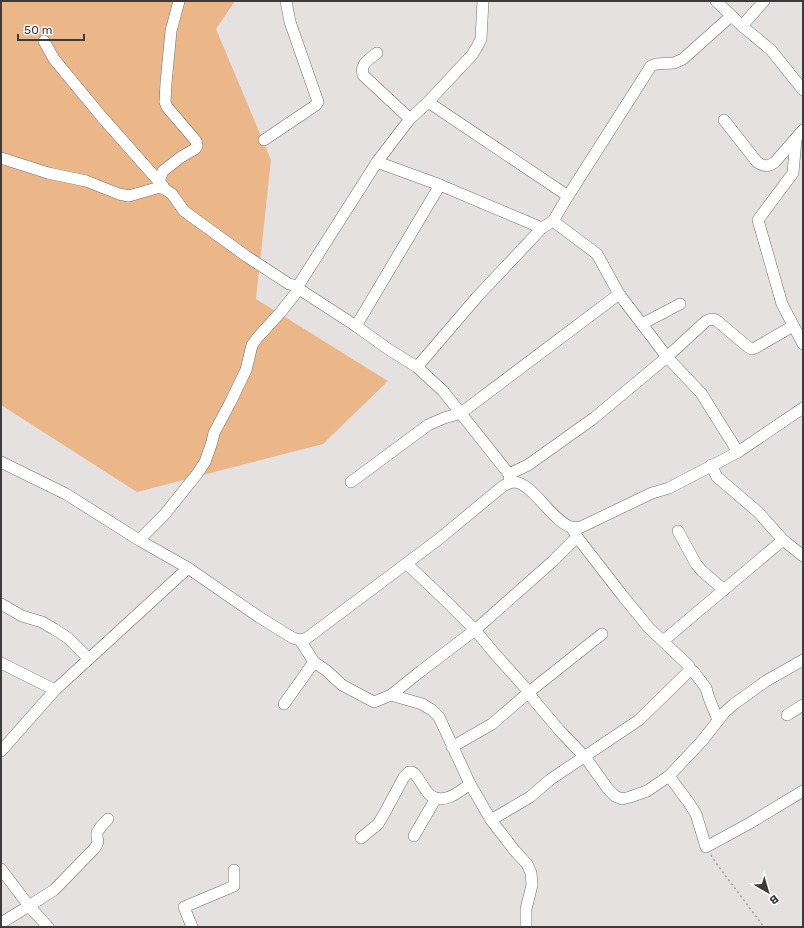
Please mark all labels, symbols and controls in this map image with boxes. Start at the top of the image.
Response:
scale bar [18,16,84,42]
text: 50 m [24,23,52,37]
north arrow [748,872,788,912]
text: B [767,892,781,907]

